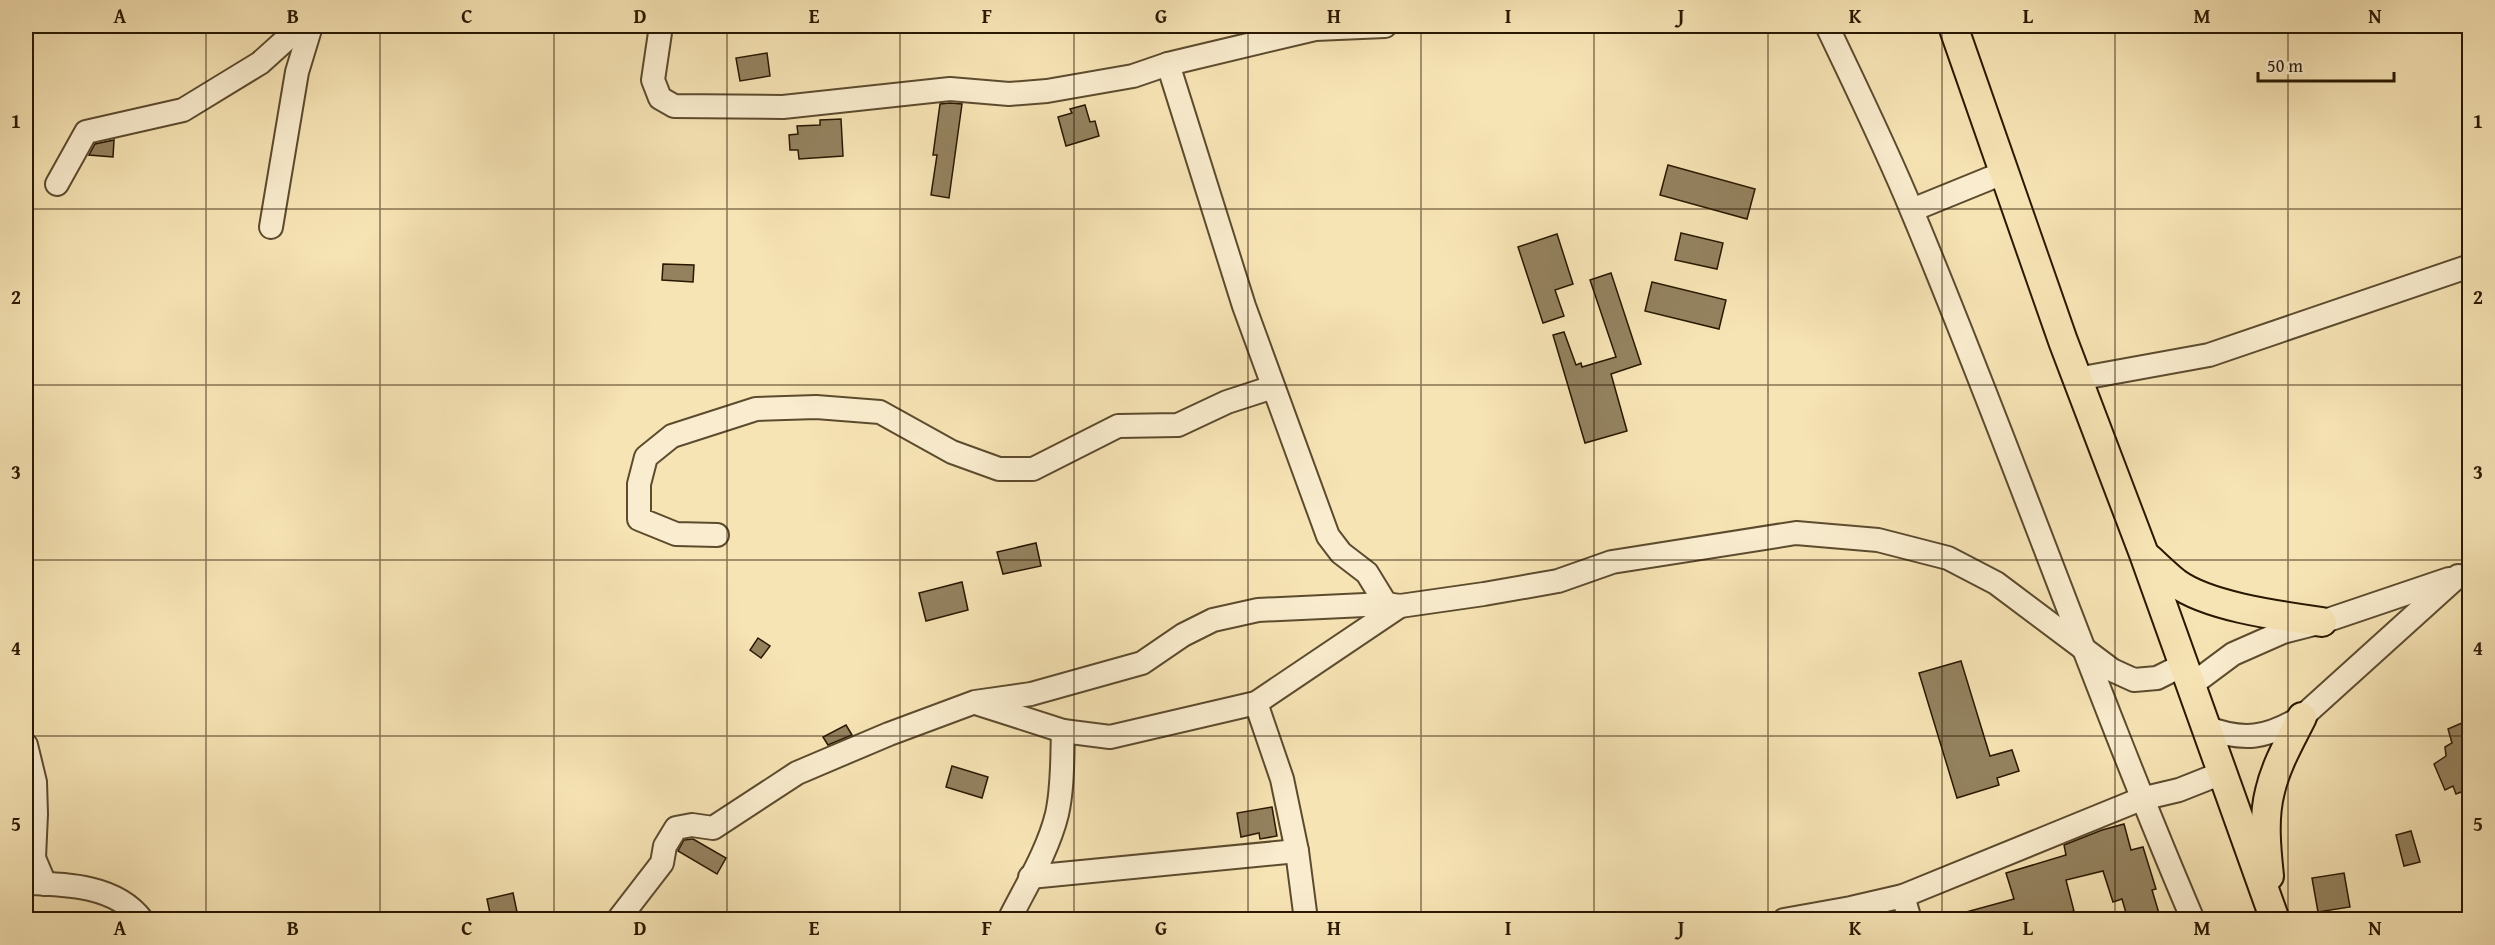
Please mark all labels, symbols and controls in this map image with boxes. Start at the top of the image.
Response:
text: A [114,1,127,30]
text: B [287,1,299,30]
text: C [461,1,473,30]
text: D [633,1,647,30]
text: E [809,1,820,30]
text: F [982,1,992,30]
text: G [1155,1,1167,30]
text: H [1327,1,1341,30]
text: I [1505,1,1511,30]
text: J [1675,1,1685,30]
text: K [1849,1,1862,30]
text: L [2023,1,2034,30]
text: M [2193,1,2211,30]
text: N [2368,1,2382,30]
scale bar [2258,45,2394,83]
text: 50 m [2267,52,2303,79]
text: 1 [11,106,21,135]
text: 1 [2473,106,2483,135]
text: 2 [11,282,21,311]
text: 2 [2473,282,2483,311]
text: 3 [11,457,21,486]
text: 3 [2473,457,2483,486]
text: 4 [11,633,21,662]
text: 4 [2473,633,2483,662]
text: 5 [11,809,21,838]
text: 5 [2473,809,2483,838]
text: A [114,913,127,942]
text: B [287,913,299,942]
text: C [461,913,473,942]
text: D [633,913,647,942]
text: E [809,913,820,942]
text: F [982,913,992,942]
text: G [1155,913,1167,942]
text: H [1327,913,1341,942]
text: I [1505,913,1511,942]
text: J [1675,913,1685,942]
text: K [1849,913,1862,942]
text: L [2023,913,2034,942]
text: M [2193,913,2211,942]
text: N [2368,913,2382,942]

